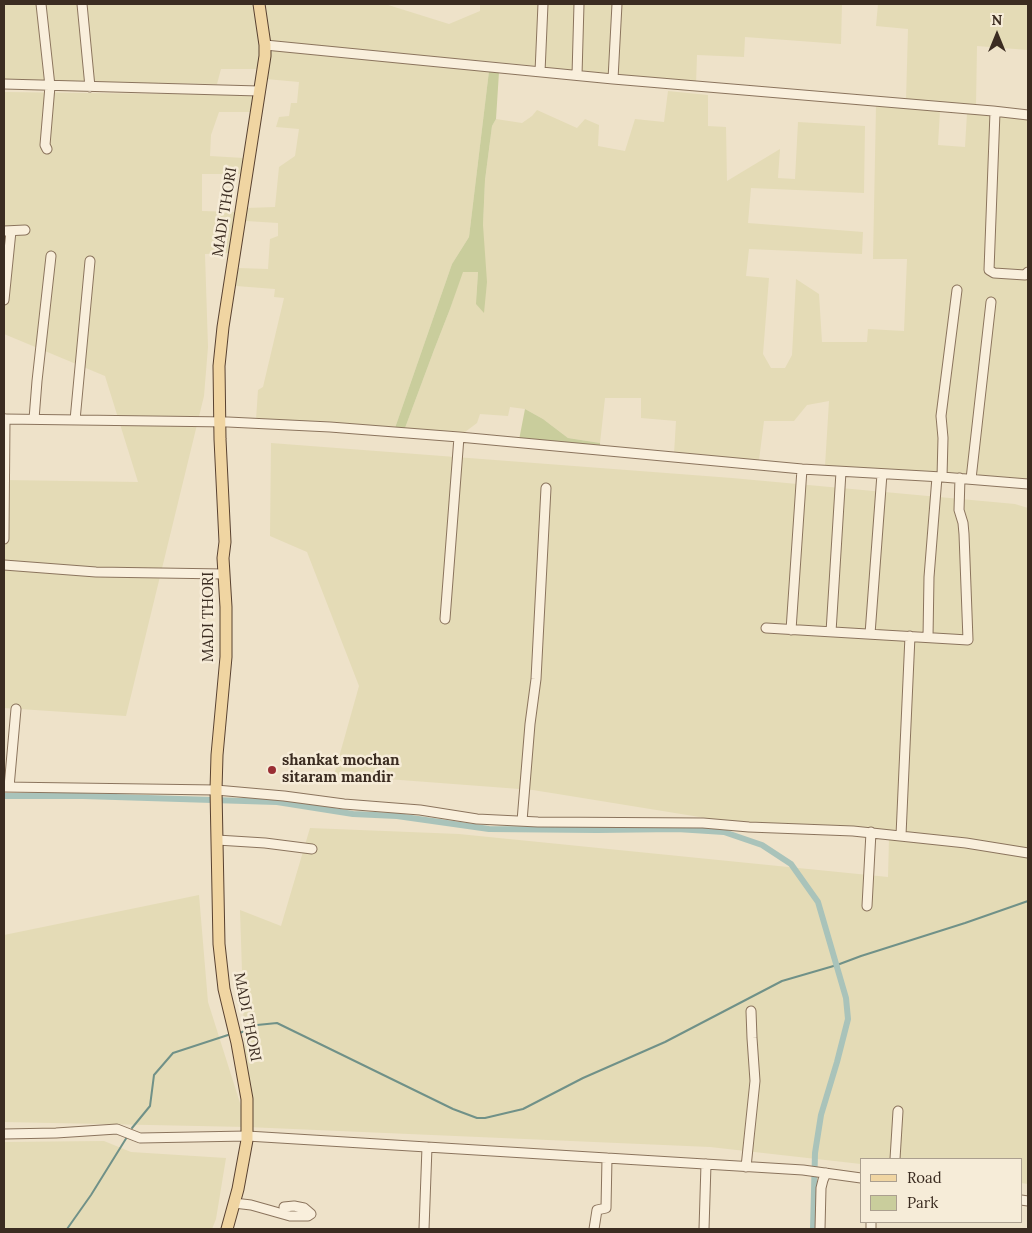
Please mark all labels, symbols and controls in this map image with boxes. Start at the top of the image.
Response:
north arrow [972,10,1022,60]
text: N [992,11,1002,29]
street label: MADI THORI [209,166,241,258]
street label: MADI THORI [200,572,218,662]
place label: shankat mochan sitaram mandir [282,752,400,787]
marker: shankat mochan sitaram mandir [266,764,278,776]
street label: MADI THORI [230,971,264,1063]
legend [860,1158,1022,1223]
text: Road [907,1168,942,1187]
text: Park [907,1193,938,1212]

